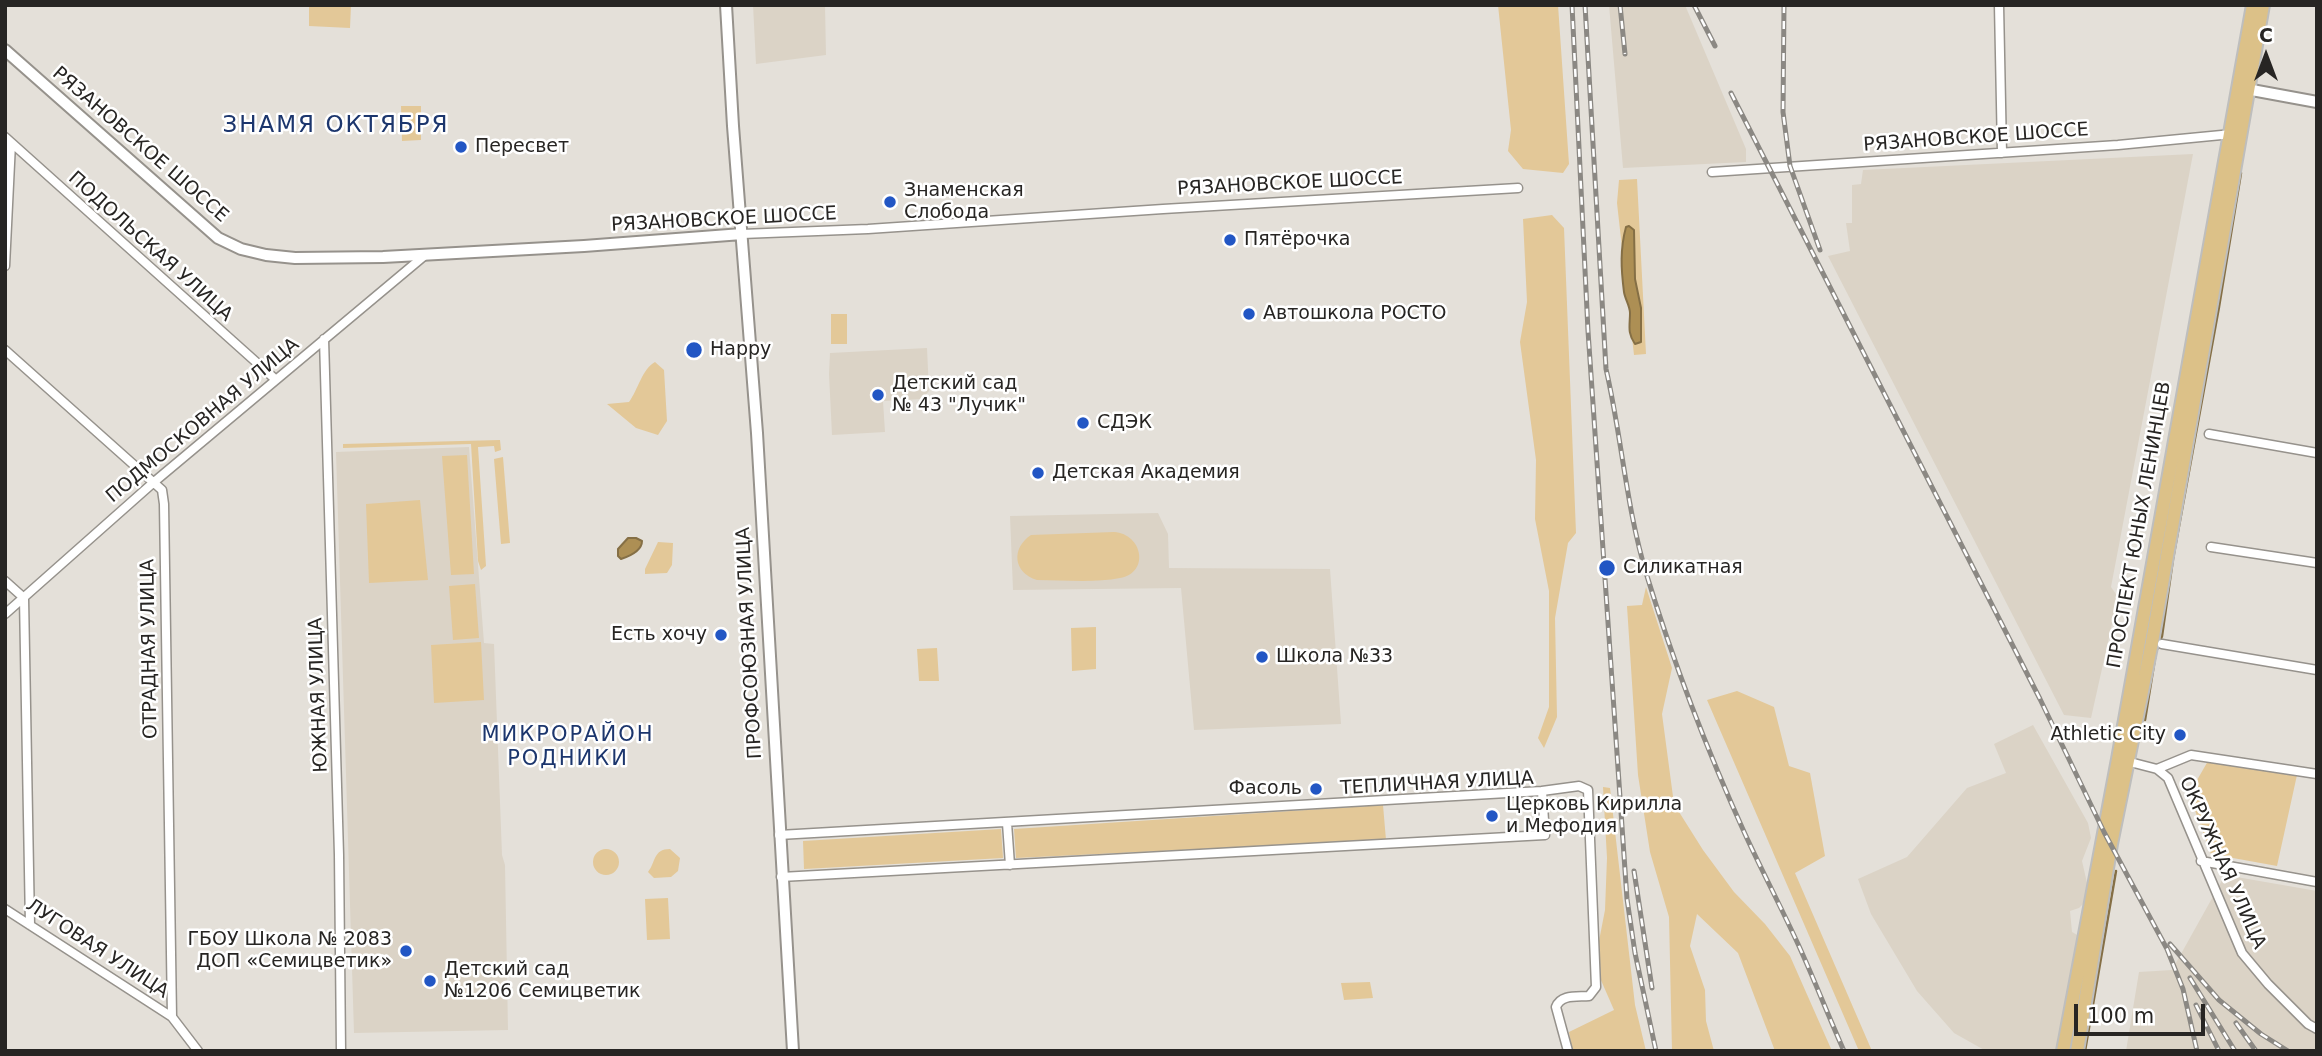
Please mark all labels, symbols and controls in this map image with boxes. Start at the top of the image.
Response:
north arrow [2231,21,2301,91]
text: С [2259,24,2273,46]
street label: РЯЗАНОВСКОЕ ШОССЕ [47,62,233,228]
district label: ЗНАМЯ ОКТЯБРЯ [224,112,448,140]
street label: РЯЗАНОВСКОЕ ШОССЕ [1863,119,2089,157]
place label: Пересвет [475,136,569,158]
marker: Пересвет [453,139,469,155]
street label: ПОДОЛЬСКАЯ УЛИЦА [63,167,237,327]
street label: РЯЗАНОВСКОЕ ШОССЕ [1177,167,1403,201]
place label: Знаменская Слобода [904,180,1024,224]
marker: Знаменская Слобода [882,194,898,210]
street label: РЯЗАНОВСКОЕ ШОССЕ [611,203,837,237]
place label: Пятёрочка [1244,229,1351,251]
marker: Пятёрочка [1222,232,1238,248]
place label: Автошкола РОСТО [1263,303,1446,325]
marker: Автошкола РОСТО [1241,306,1257,322]
street label: ПОДМОСКОВНАЯ УЛИЦА [102,334,304,508]
place label: Happy [710,339,771,361]
marker: Happy [684,340,704,360]
place label: Детский сад № 43 "Лучик" [892,373,1026,417]
street label: ПРОСПЕКТ ЮНЫХ ЛЕНИНЦЕВ [2104,380,2176,670]
marker: Детский сад № 43 "Лучик" [870,387,886,403]
place label: СДЭК [1097,412,1152,434]
marker: СДЭК [1075,415,1091,431]
place label: Детская Академия [1052,462,1240,484]
marker: Детская Академия [1030,465,1046,481]
street label: ПРОФСОЮЗНАЯ УЛИЦА [733,526,767,760]
place label: Силикатная [1623,557,1743,579]
marker: Силикатная [1597,558,1617,578]
street label: ОТРАДНАЯ УЛИЦА [137,559,163,739]
street label: ЮЖНАЯ УЛИЦА [305,617,333,773]
place label: Есть хочу [611,624,707,646]
marker: Есть хочу [713,627,729,643]
place label: Школа №33 [1276,646,1393,668]
marker: Школа №33 [1254,649,1270,665]
district label: МИКРОРАЙОН РОДНИКИ [483,723,653,773]
place label: Athletic City [2050,724,2166,746]
marker: Athletic City [2172,727,2188,743]
street label: ТЕПЛИЧНАЯ УЛИЦА [1340,768,1534,800]
street label: ОКРУЖНАЯ УЛИЦА [2174,773,2270,953]
place label: Фасоль [1229,778,1302,800]
marker: Фасоль [1308,781,1324,797]
place label: Церковь Кирилла и Мефодия [1506,794,1682,838]
marker: Церковь Кирилла и Мефодия [1484,808,1500,824]
street label: ЛУГОВАЯ УЛИЦА [21,894,173,1004]
place label: ГБОУ Школа № 2083 ДОП «Семицветик» [187,929,392,973]
marker: ГБОУ Школа № 2083 ДОП «Семицветик» [398,943,414,959]
place label: Детский сад №1206 Семицветик [444,959,641,1003]
marker: Детский сад №1206 Семицветик [422,973,438,989]
scale bar [2077,990,2208,1034]
text: 100 m [2087,1004,2154,1028]

